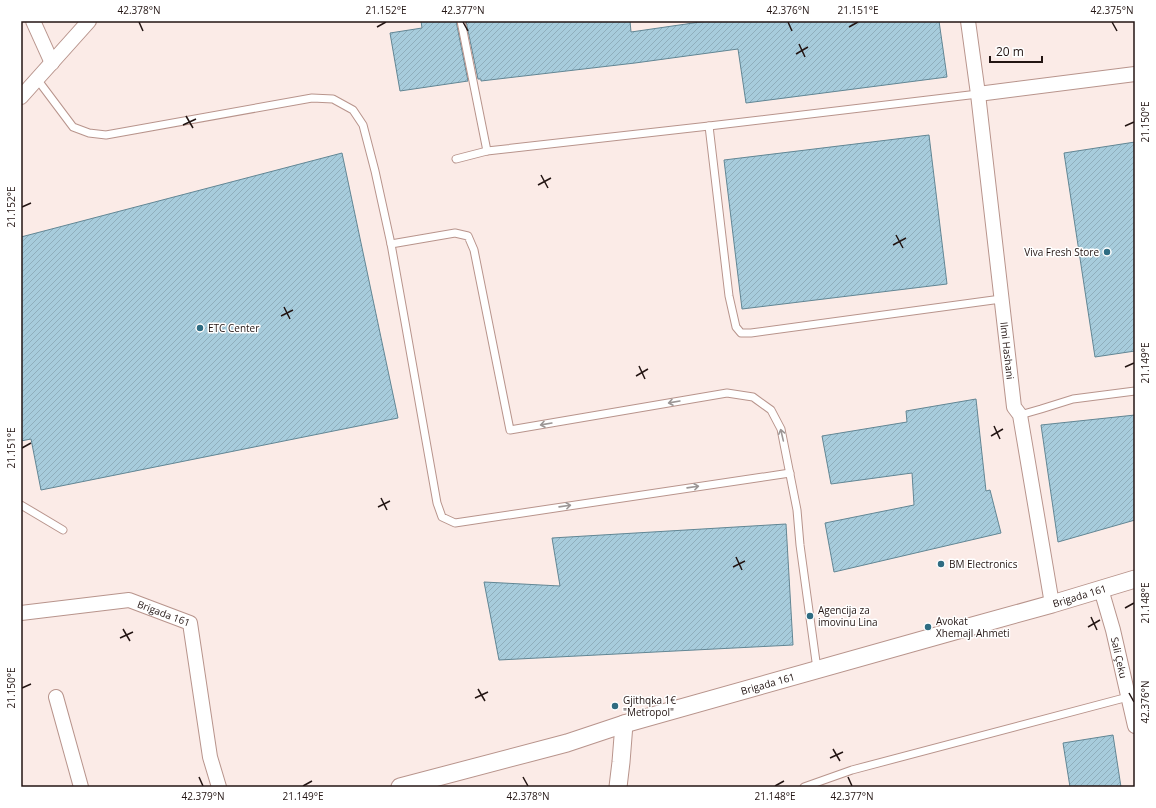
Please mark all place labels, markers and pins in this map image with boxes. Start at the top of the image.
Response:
place label: Viva Fresh Store [1024,245,1099,259]
marker: Viva Fresh Store [1102,247,1112,257]
place label: ETC Center [208,321,259,335]
marker: ETC Center [195,323,205,333]
place label: BM Electronics [949,557,1018,571]
marker: BM Electronics [936,559,946,569]
place label: Agencija za imovinu Lina [818,603,878,629]
marker: Agencija za imovinu Lina [805,611,815,621]
place label: Avokat Xhemajl Ahmeti [936,614,1009,640]
marker: Avokat Xhemajl Ahmeti [923,622,933,632]
place label: Gjithqka 1€ "Metropol" [623,693,676,719]
marker: Gjithqka 1€ "Metropol" [610,701,620,711]

